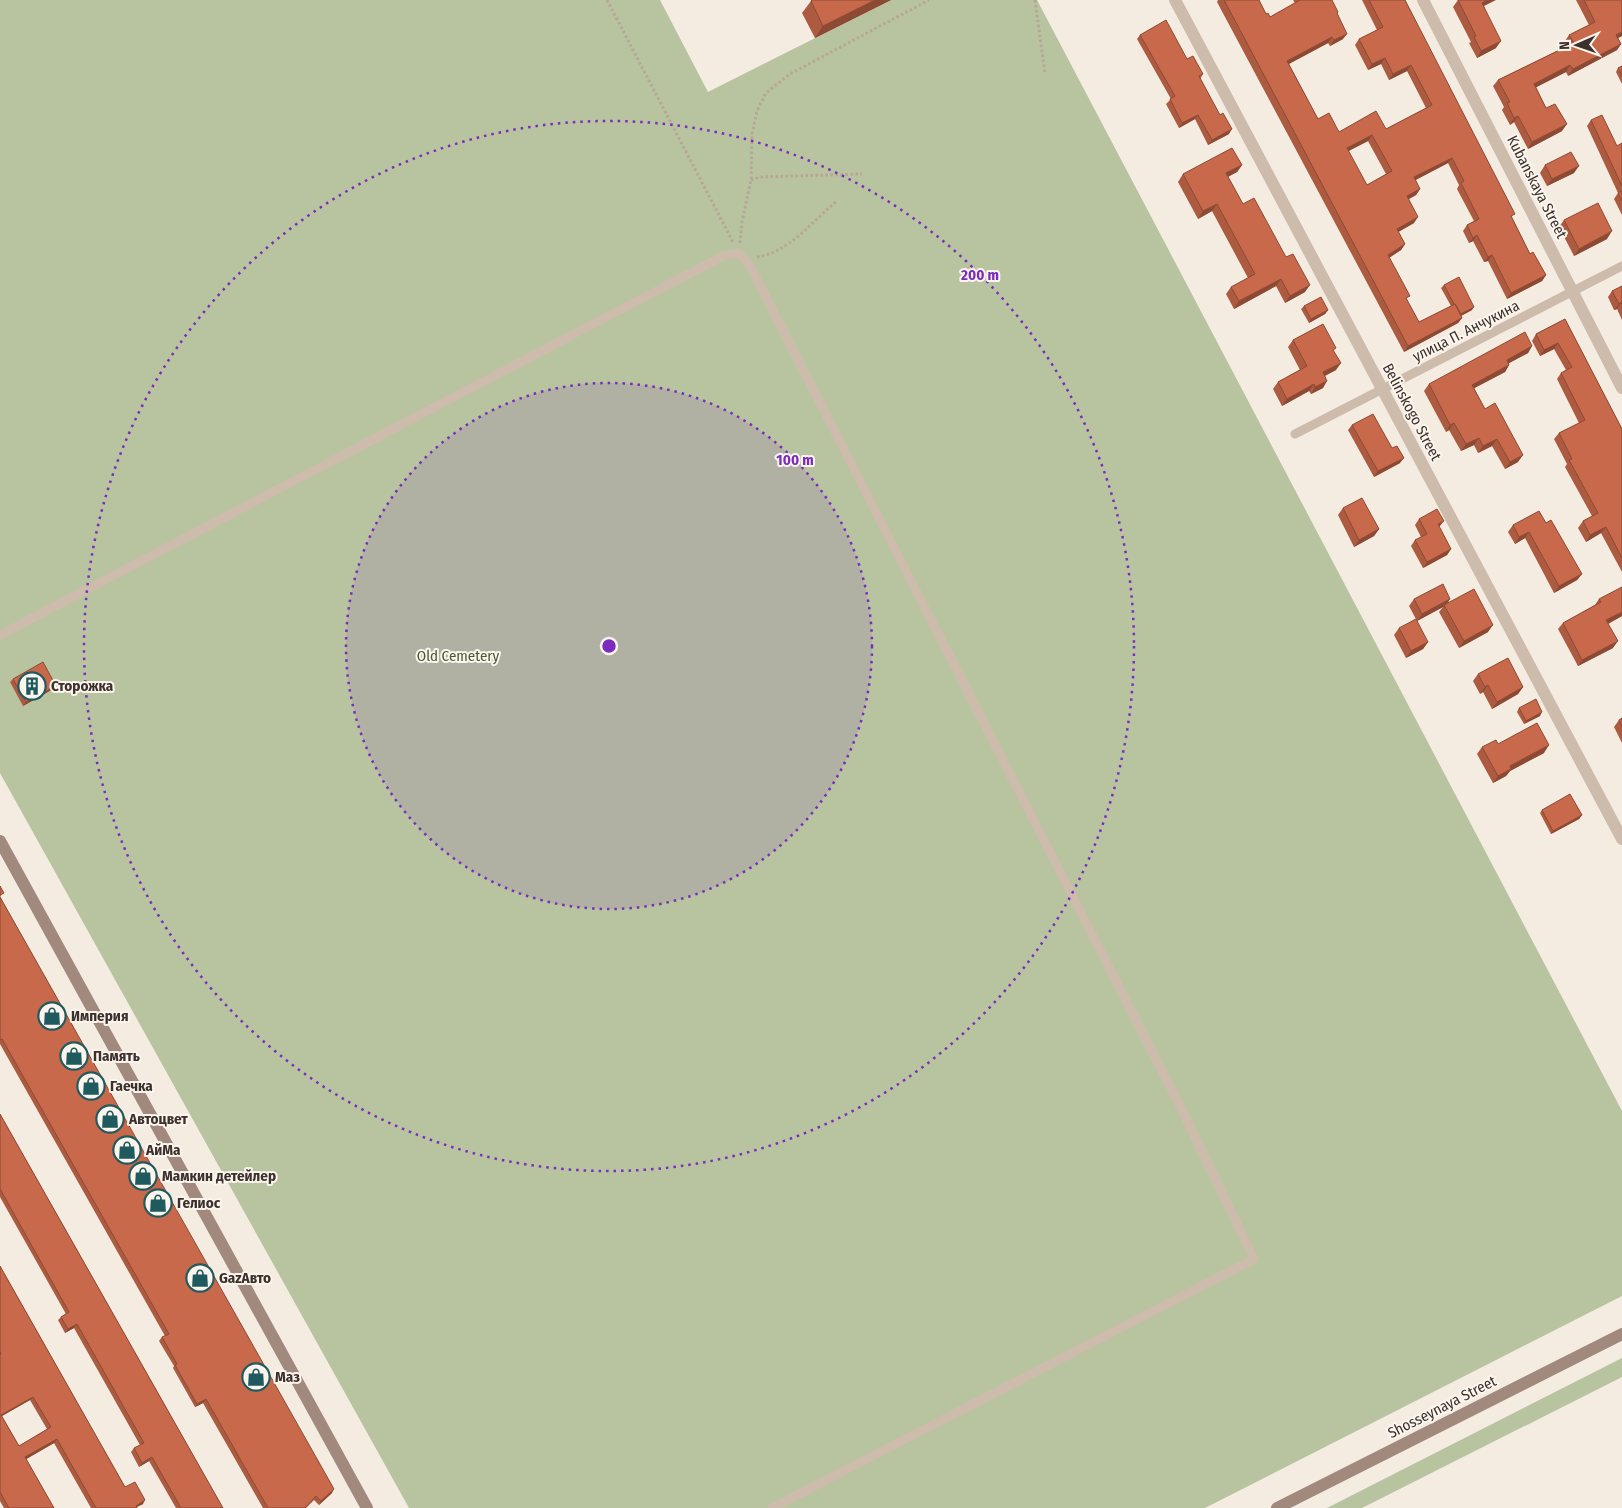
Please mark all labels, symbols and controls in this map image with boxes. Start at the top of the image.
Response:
north arrow [1552,20,1602,70]
text: N [1556,41,1573,50]
street label: Kubanskaya Street [1503,132,1571,242]
text: 200 m [960,266,999,284]
street label: улица П. Анчукина [1410,296,1522,366]
street label: Belinskogo Street [1379,360,1445,464]
text: 100 m [776,451,814,469]
centre of rings [600,637,618,655]
park label: Old Cemetery [417,647,500,665]
building icon: Сторожка [17,671,47,701]
place label: Сторожка [51,677,114,695]
shop icon: Империя [37,1001,67,1031]
place label: Империя [71,1007,128,1025]
shop icon: Память [59,1041,89,1071]
place label: Память [93,1047,140,1065]
shop icon: Гаечка [76,1071,106,1101]
place label: Гаечка [110,1077,153,1095]
shop icon: Автоцвет [95,1104,125,1134]
place label: Автоцвет [128,1110,188,1128]
shop icon: АйМа [112,1135,142,1165]
place label: АйМа [145,1141,181,1159]
shop icon: Мамкин детейлер [128,1161,158,1191]
place label: Мамкин детейлер [162,1167,276,1185]
shop icon: Гелиос [143,1188,173,1218]
place label: Гелиос [177,1194,221,1212]
shop icon: GazАвто [185,1263,215,1293]
place label: GazАвто [219,1269,271,1287]
shop icon: Маз [241,1362,271,1392]
place label: Маз [275,1368,300,1386]
street label: Shosseynaya Street [1385,1372,1499,1442]

